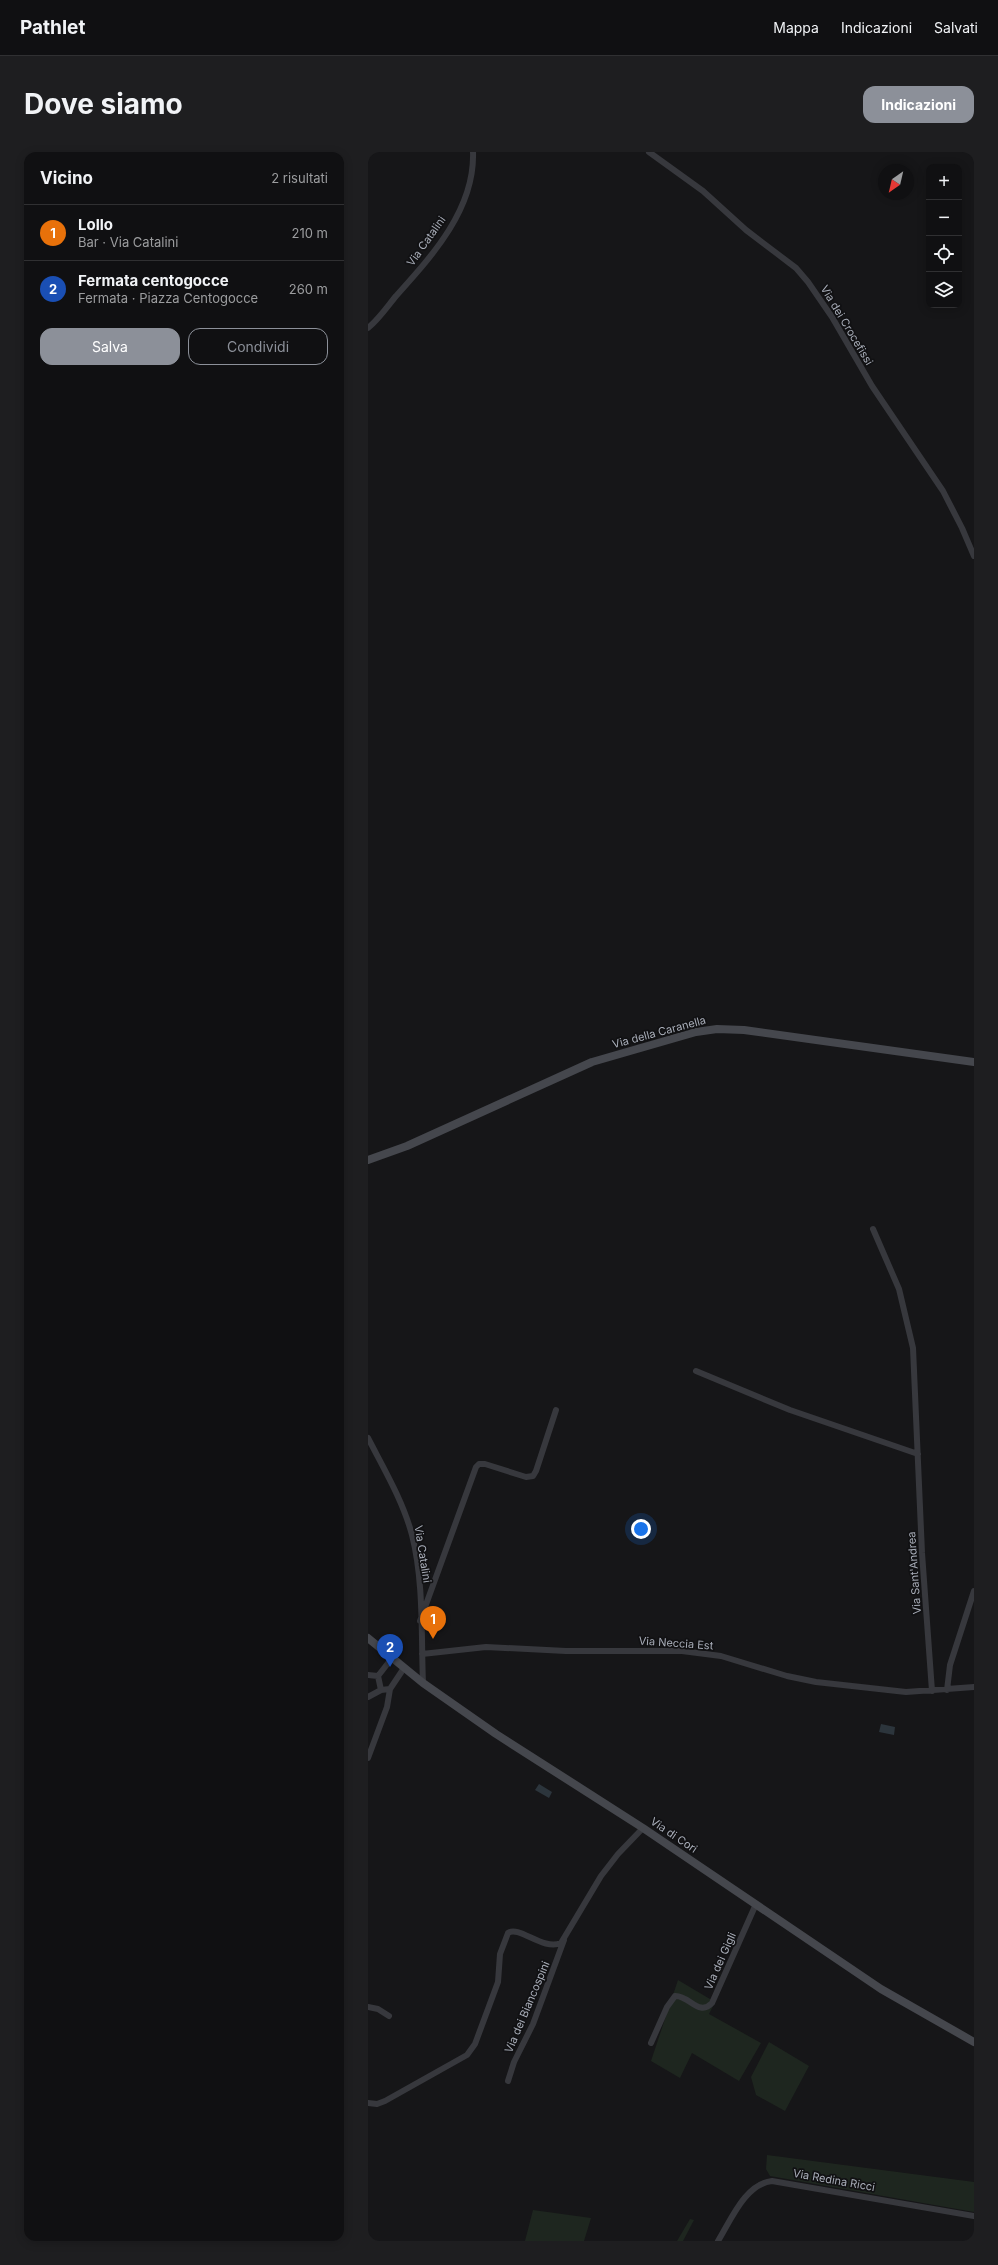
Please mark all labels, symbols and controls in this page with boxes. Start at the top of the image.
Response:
text: Pathlet [20,16,85,39]
text: Mappa [773,19,819,36]
text: Indicazioni [841,19,912,36]
text: Salvati [934,19,978,36]
button: Indicazioni [863,86,974,123]
text: Dove siamo [24,87,183,121]
north arrow [878,164,914,200]
map controls [926,164,962,308]
button: + [926,164,962,200]
text: Vicino [40,168,93,188]
text: 2 risultati [271,170,328,186]
button: − [926,200,962,236]
street label: Via Catalini [404,213,448,269]
text: Lollo [78,215,113,234]
text: 1 [50,225,56,241]
text: 210 m [292,225,328,241]
text: Bar · Via Catalini [78,234,178,250]
button: locate [926,236,962,272]
text: Fermata centogocce [78,271,229,290]
button: layers [926,272,962,308]
text: 2 [49,281,57,297]
text: 260 m [289,281,328,297]
street label: Via dei Crocefissi [818,283,876,367]
text: Fermata · Piazza Centogocce [78,290,258,306]
button: Salva [40,328,180,365]
button: Condividi [188,328,328,365]
street label: Via della Caranella [611,1013,707,1051]
your location [631,1519,651,1539]
street label: Via Catalini [412,1524,434,1584]
street label: Via Sant'Andrea [904,1531,924,1615]
pin: 1 [420,1606,446,1639]
street label: Via Neccia Est [638,1633,714,1653]
pin: 2 [377,1634,403,1667]
street label: Via di Cori [648,1814,700,1856]
street label: Via dei Gigli [701,1930,739,1992]
street label: Via dei Biancospini [501,1959,553,2055]
street label: Via Redina Ricci [792,2166,876,2194]

